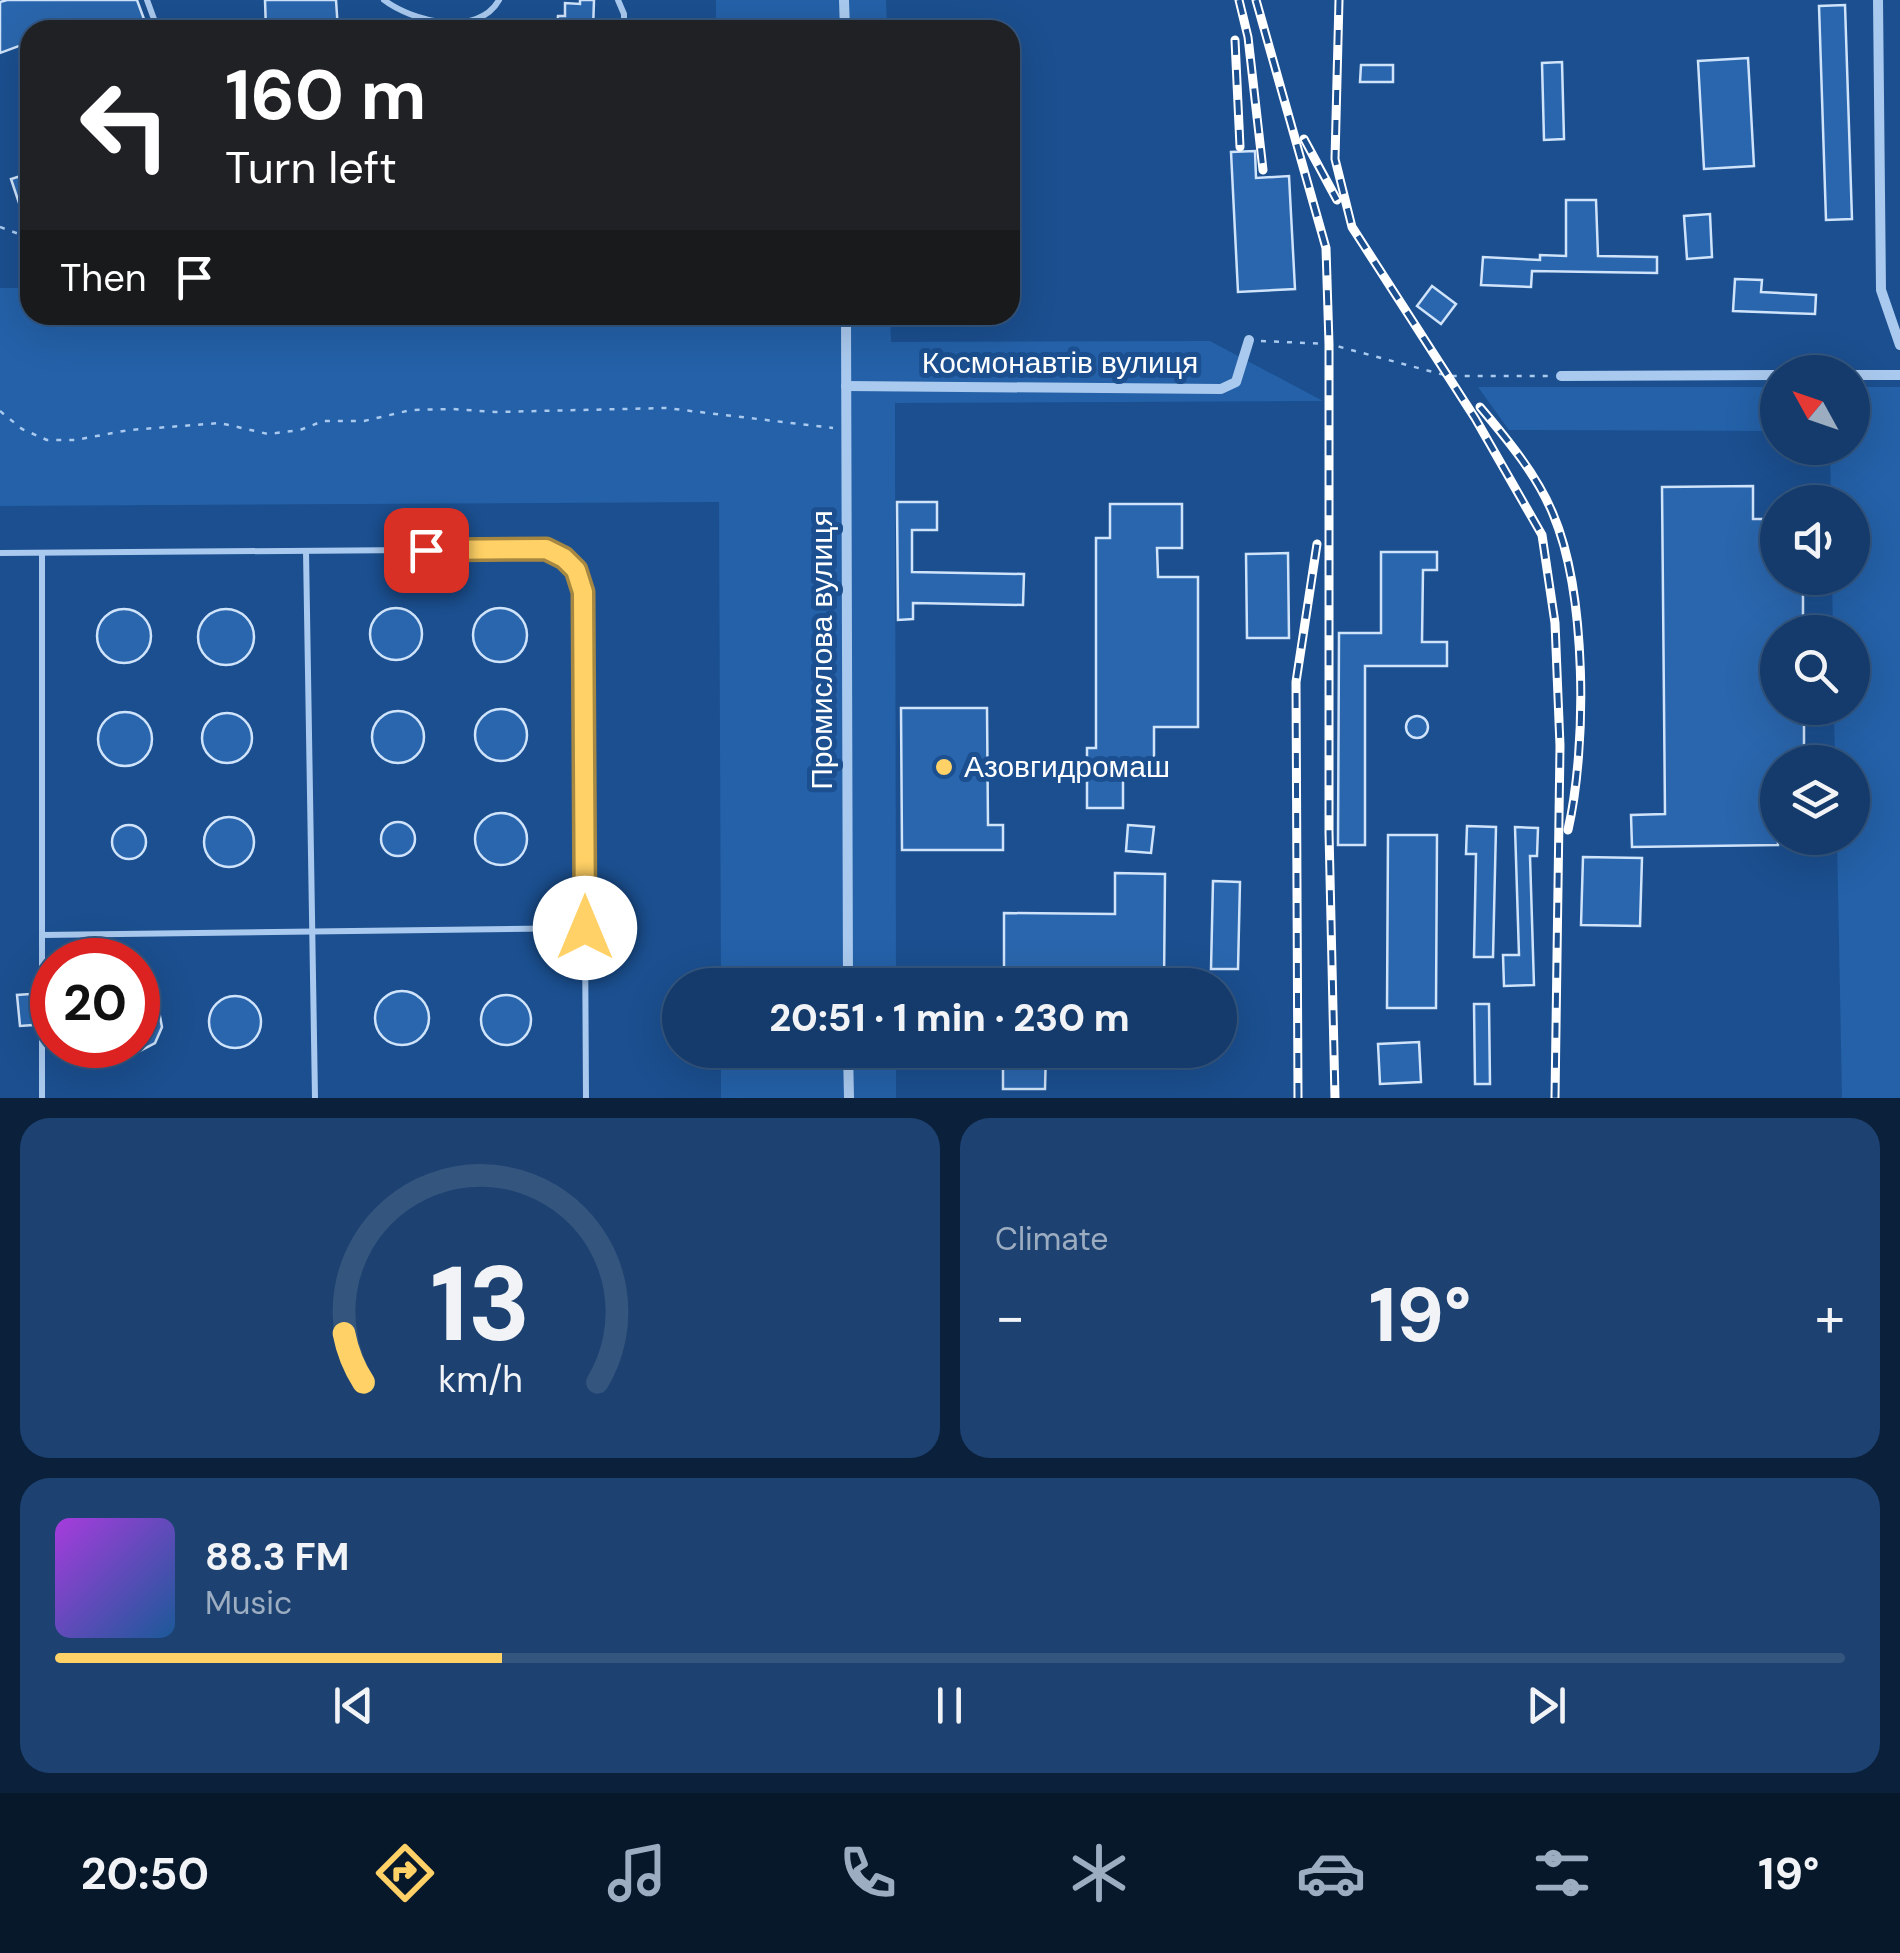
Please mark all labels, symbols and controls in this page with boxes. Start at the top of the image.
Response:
text: 160 m [225,50,426,141]
icon: left [60,60,190,190]
text: Turn left [225,138,397,197]
icon: arrive [167,250,222,305]
text: Then [60,253,147,303]
street label: Космонавтів вулиця [922,343,1198,382]
north arrow [1760,355,1870,465]
map controls [1760,355,1870,855]
button: sound [1760,485,1870,595]
pin [384,508,469,593]
street label: Промислова вулиця [802,510,841,790]
icon: arrive [399,523,454,578]
button: search [1760,615,1870,725]
button: layers [1760,745,1870,855]
place label: Азовгидромаш [964,747,1170,786]
marker: Азовгидромаш [933,756,955,778]
position arrow [533,876,637,980]
speed limit sign: 20 [30,938,160,1068]
text: 20:51 · 1 min · 230 m [769,993,1130,1043]
text: Climate [995,1218,1109,1260]
text: 13 [430,1237,530,1372]
text: 19° [1369,1267,1471,1364]
text: − [995,1281,1025,1353]
text: + [1815,1281,1845,1353]
text: km/h [438,1357,522,1403]
text: 88.3 FM [205,1532,349,1582]
text: Music [205,1582,292,1624]
icon: previous [326,1678,381,1733]
icon: pause [922,1678,977,1733]
icon: next [1519,1678,1574,1733]
icon: directions [370,1838,440,1908]
icon: music [602,1838,672,1908]
icon: phone [833,1838,903,1908]
icon: climate [1064,1838,1134,1908]
icon: car [1296,1838,1366,1908]
icon: filters [1527,1838,1597,1908]
text: 20:50 [81,1844,209,1903]
text: 19° [1758,1844,1819,1903]

